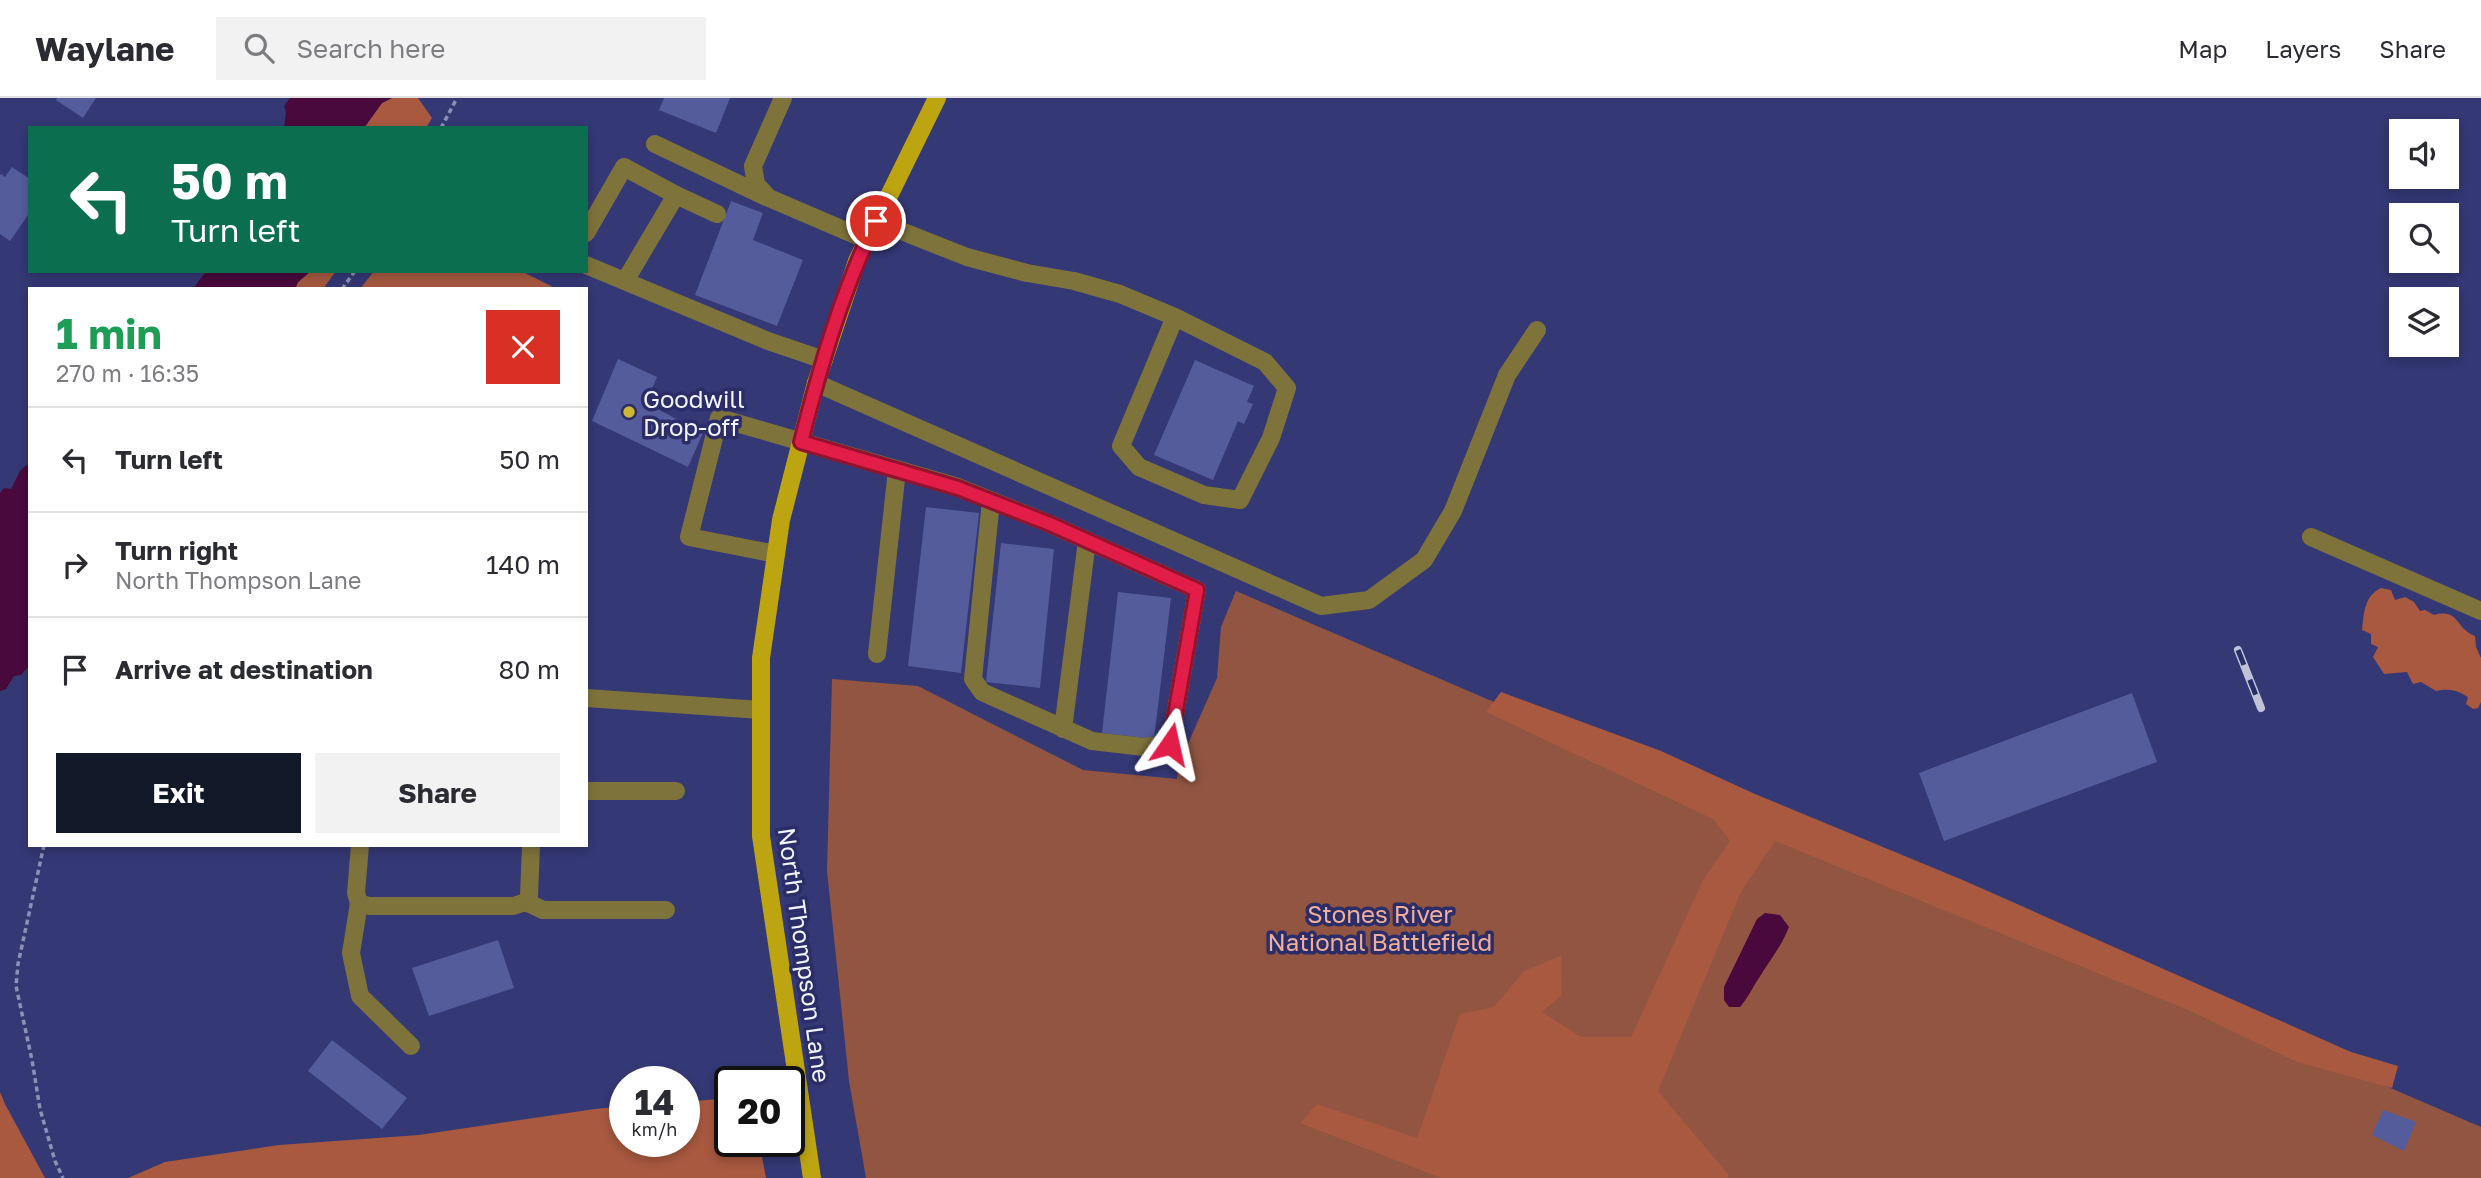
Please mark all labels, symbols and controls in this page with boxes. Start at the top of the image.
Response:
search box [216,17,706,80]
text: Waylane [35,29,174,68]
icon: search [240,29,278,67]
text: Search here [296,33,445,64]
text: Map [2178,34,2227,63]
text: Layers [2265,34,2341,63]
text: Share [2379,34,2446,63]
map controls [2389,119,2459,357]
button: sound [2389,119,2459,189]
text: 50 m [171,151,288,210]
icon: left [56,154,147,245]
pin [846,191,906,251]
icon: arrive [857,202,895,240]
button: search [2389,203,2459,273]
text: Turn left [171,211,300,249]
button: layers [2389,287,2459,357]
text: 1 min [56,308,162,358]
button: close [486,310,560,384]
text: 270 m · 16:35 [56,359,199,387]
place label: Goodwill Drop-off [643,384,745,441]
marker: Goodwill Drop-off [621,404,637,420]
icon: left [56,441,94,479]
text: Turn left [115,444,223,475]
text: 50 m [499,444,560,475]
text: Turn right [115,535,238,566]
icon: right [56,546,94,584]
text: 140 m [486,549,560,580]
text: North Thompson Lane [115,566,361,594]
icon: arrive [56,651,94,689]
text: Arrive at destination [115,654,373,685]
text: 80 m [499,654,560,685]
position arrow [1133,707,1207,781]
button: Exit [56,753,301,833]
button: Share [315,753,560,833]
street label: North Thompson Lane [773,826,837,1084]
park label: Stones River National Battlefield [1268,899,1492,956]
speed limit sign: 20 [714,1066,805,1157]
text: 14 [635,1081,674,1123]
text: km/h [632,1118,677,1140]

